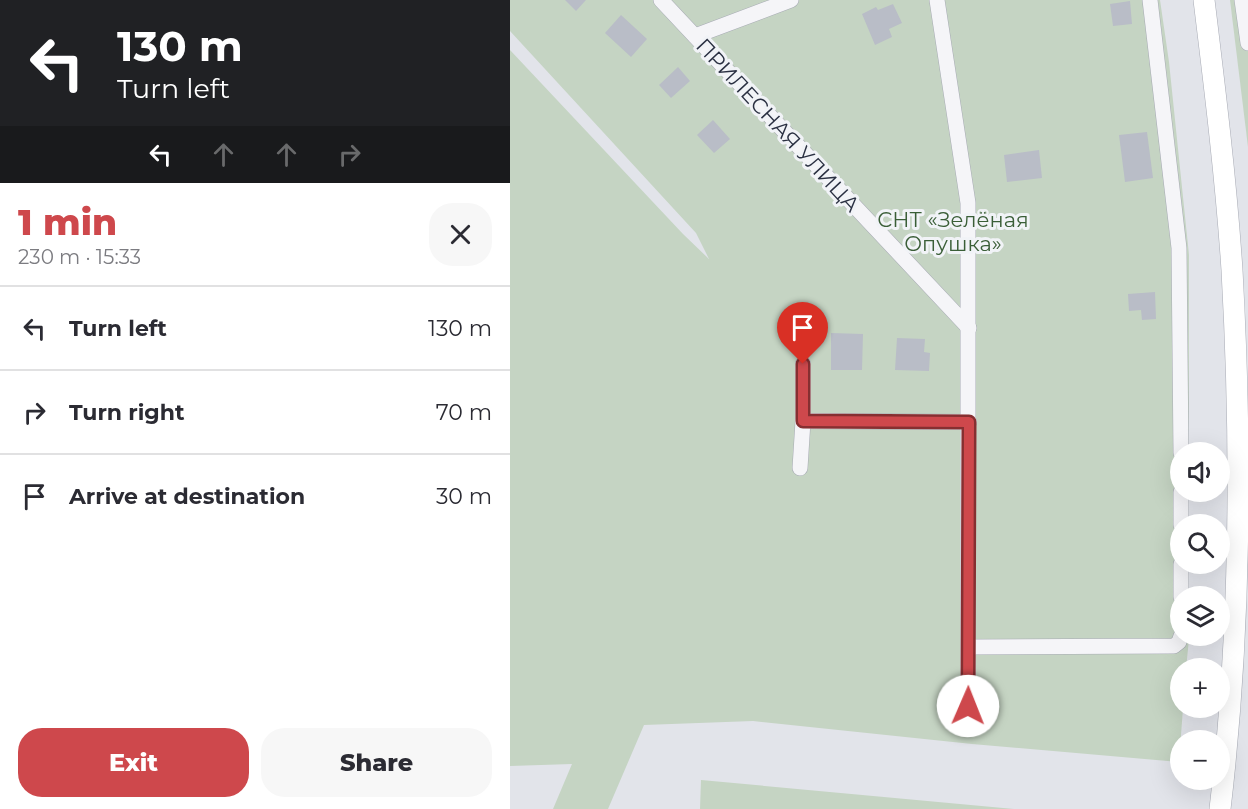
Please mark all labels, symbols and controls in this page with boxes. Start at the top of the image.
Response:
text: 130 m [117,20,243,72]
icon: left [18,24,96,102]
street label: ПРИЛЕСНАЯ УЛИЦА [691,33,865,217]
text: Turn left [117,72,230,105]
icon: left [144,138,177,171]
icon: ahead [207,138,240,171]
icon: ahead [270,138,303,171]
icon: right [333,138,366,171]
text: 1 min [18,200,117,244]
button: close [429,203,492,266]
park label: СНТ «Зелёная Опушка» [877,207,1029,256]
text: 230 m · 15:33 [18,245,141,269]
pin [777,302,828,364]
icon: arrive [786,311,819,344]
icon: left [18,312,51,345]
text: Turn left [69,315,167,342]
text: 130 m [428,315,492,342]
icon: right [18,396,51,429]
text: Turn right [69,399,184,426]
text: 70 m [436,399,492,426]
map controls [1170,442,1230,790]
button: sound [1170,442,1230,502]
icon: arrive [18,480,51,513]
text: Arrive at destination [69,483,305,510]
text: 30 m [436,483,492,510]
button: search [1170,514,1230,574]
button: layers [1170,586,1230,646]
button: + [1170,658,1230,718]
position arrow [936,674,1000,738]
button: Exit [18,728,249,797]
button: Share [261,728,492,797]
button: − [1170,730,1230,790]

